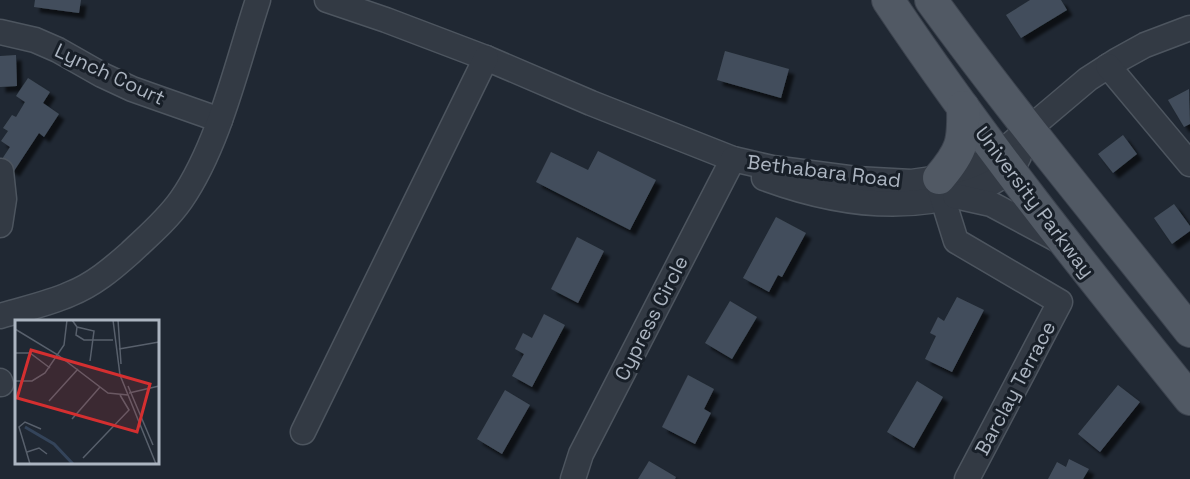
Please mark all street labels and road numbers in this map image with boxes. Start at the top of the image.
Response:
street label: Lynch Court [51,37,169,111]
street label: University Parkway [970,121,1100,283]
street label: Bethabara Road [746,149,902,193]
street label: Cypress Circle [608,251,694,385]
street label: Barclay Terrace [969,316,1061,460]

